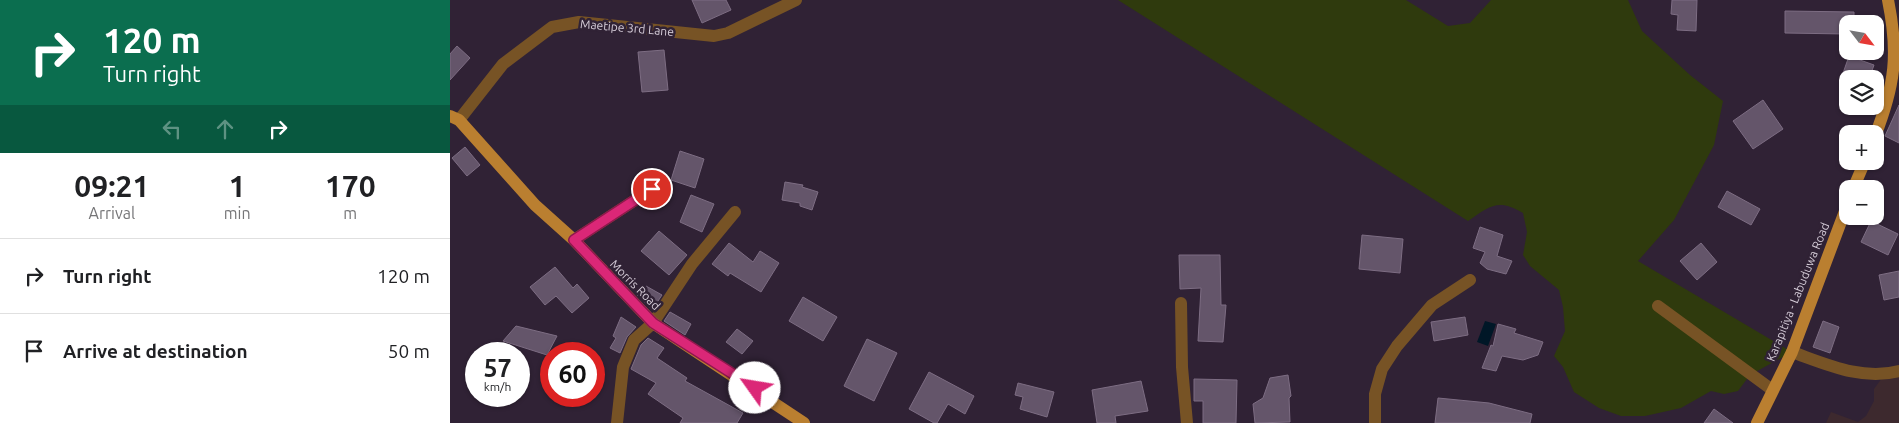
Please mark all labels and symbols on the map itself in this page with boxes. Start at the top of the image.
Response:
north arrow [1839,15,1884,60]
street label: Maetipe 3rd Lane [580,17,674,38]
pin [631,168,673,210]
street label: Karapitiya - Labuduwa Road [1764,221,1831,363]
street label: Morris Road [608,257,663,312]
speed limit sign: 60 [540,342,605,407]
position arrow [728,361,780,413]

